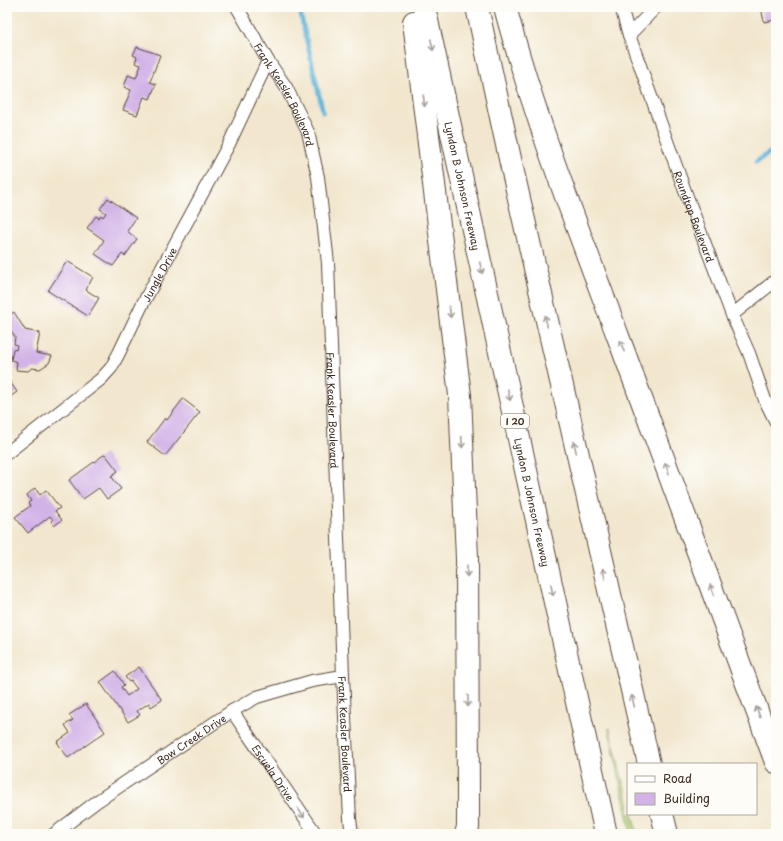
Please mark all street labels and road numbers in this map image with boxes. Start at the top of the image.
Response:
street label: Frank Keasler Boulevard [251,39,318,148]
street label: Lyndon B Johnson Freeway [442,120,485,252]
street label: Roundtop Boulevard [671,169,719,264]
street label: Jungle Drive [138,244,180,304]
street label: Frank Keasler Boulevard [324,352,343,469]
road number: I 20 [501,414,529,428]
street label: Lyndon B Johnson Freeway [512,436,554,568]
street label: Frank Keasler Boulevard [335,675,356,793]
street label: Bow Creek Drive [153,710,229,767]
street label: Escuela Drive [249,741,298,803]

